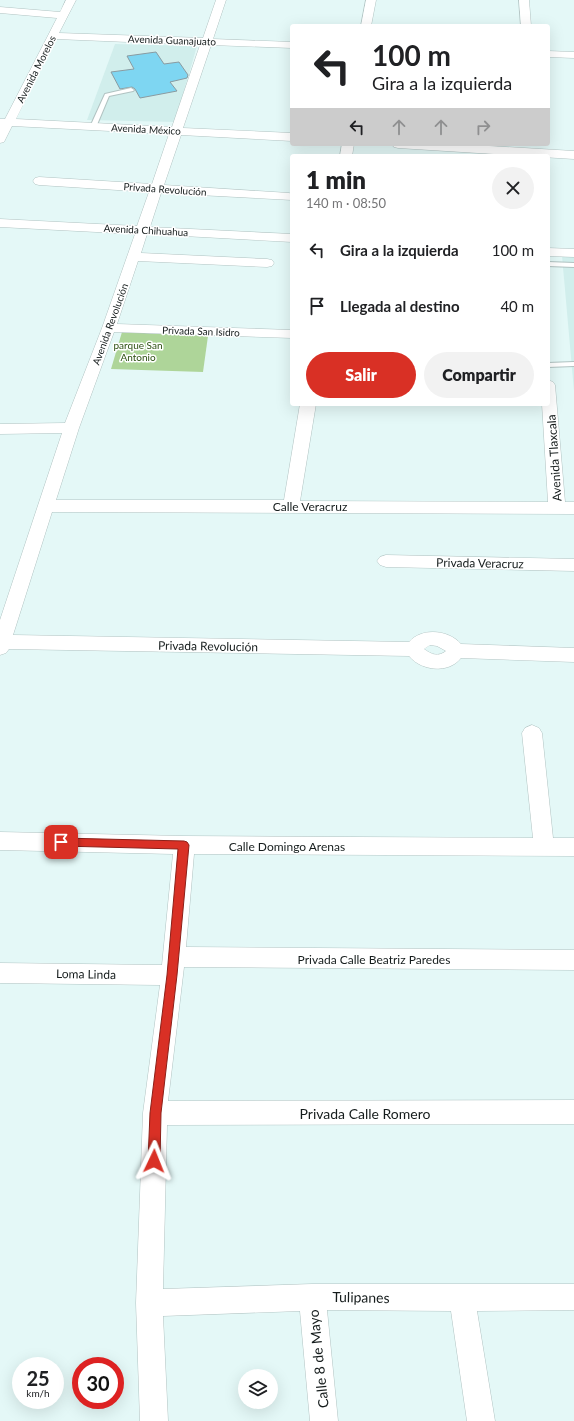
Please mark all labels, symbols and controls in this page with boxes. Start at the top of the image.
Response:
street label: Avenida Guanajuato [128,32,217,48]
street label: Avenida Morelos [14,33,58,105]
text: 100 m [372,38,451,72]
icon: left [306,40,358,92]
text: Gira a la izquierda [372,72,512,94]
icon: left [346,116,368,138]
icon: ahead [388,116,410,138]
icon: ahead [430,116,452,138]
icon: right [472,116,494,138]
street label: Avenida México [111,121,182,137]
text: 1 min [306,165,366,194]
button: close [492,167,534,209]
street label: Privada Revolución [123,180,207,198]
text: 140 m · 08:50 [306,195,386,211]
street label: Avenida Chihuahua [103,222,189,238]
icon: left [306,239,328,261]
text: Gira a la izquierda [340,241,459,259]
text: 100 m [492,241,534,259]
street label: Avenida Revolución [90,282,130,366]
icon: arrive [306,295,328,317]
text: Llegada al destino [340,297,460,315]
text: 40 m [500,297,534,315]
street label: Privada San Isidro [162,324,240,338]
park label: parque San Antonio [114,339,162,363]
button: Salir [306,352,416,398]
button: Compartir [424,352,534,398]
street label: Avenida Tlaxcala [543,414,565,502]
street label: Calle Veracruz [273,499,348,514]
street label: Privada Veracruz [436,555,525,571]
street label: Privada Revolución [158,638,258,654]
pin [44,825,78,859]
icon: arrive [50,831,72,853]
street label: Calle Domingo Arenas [229,839,345,854]
street label: Privada Calle Beatriz Paredes [298,952,450,967]
street label: Loma Linda [56,966,116,982]
street label: Privada Calle Romero [300,1105,431,1122]
position arrow [133,1140,175,1182]
street label: Tulipanes [332,1288,390,1306]
street label: Calle 8 de Mayo [304,1309,332,1409]
speed limit sign: 30 [72,1357,124,1409]
text: 25 [26,1366,50,1390]
map controls [238,1369,278,1409]
button: layers [238,1369,278,1409]
text: km/h [26,1387,50,1399]

